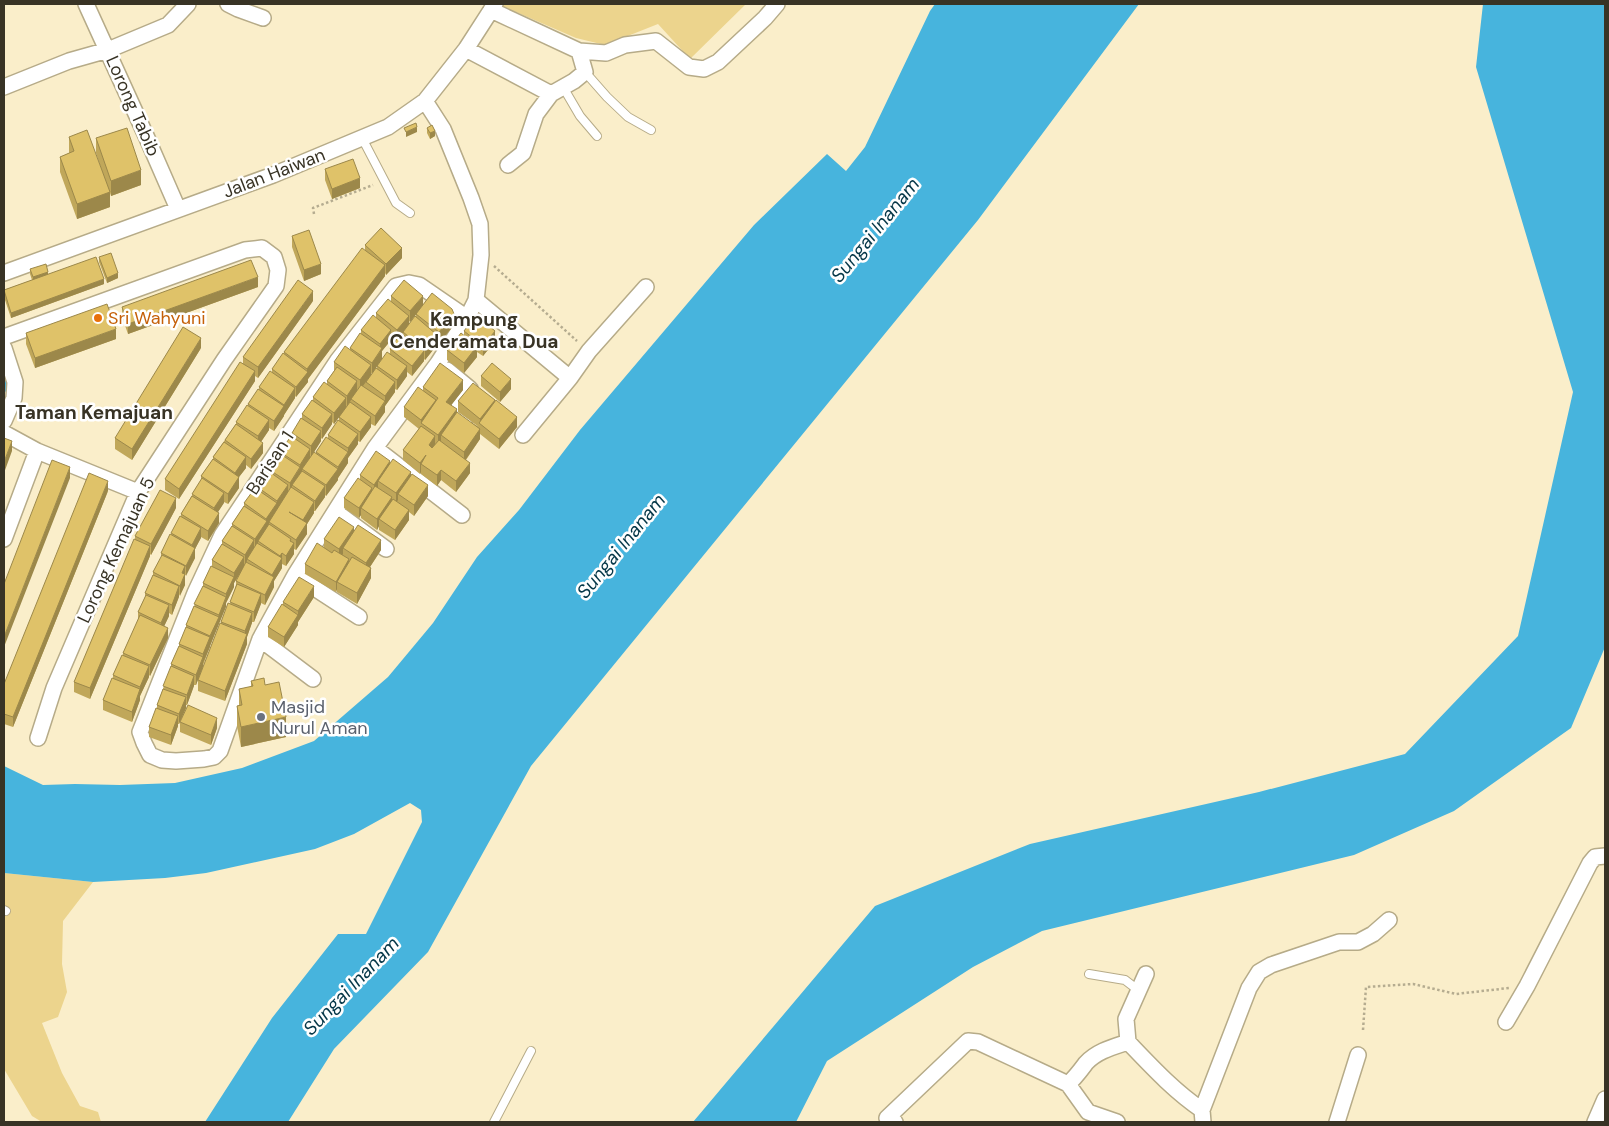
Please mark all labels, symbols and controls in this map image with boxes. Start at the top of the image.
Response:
street label: Lorong Tabib [100,52,166,160]
street label: Jalan Haiwan [219,143,329,203]
water label: Sungai Inanam [825,172,925,288]
place label: Sri Wahyuni [108,306,206,330]
district label: Kampung Cenderamata Dua [390,307,558,354]
marker: Sri Wahyuni [92,312,104,324]
district label: Taman Kemajuan [15,400,173,425]
street label: Barisan 1 [241,427,299,499]
street label: Lorong Kemajuan 5 [72,473,160,627]
water label: Sungai Inanam [571,488,671,604]
place label: Masjid Nurul Aman [271,695,368,740]
marker: Masjid Nurul Aman [255,711,267,723]
water label: Sungai Inanam [298,931,405,1041]

